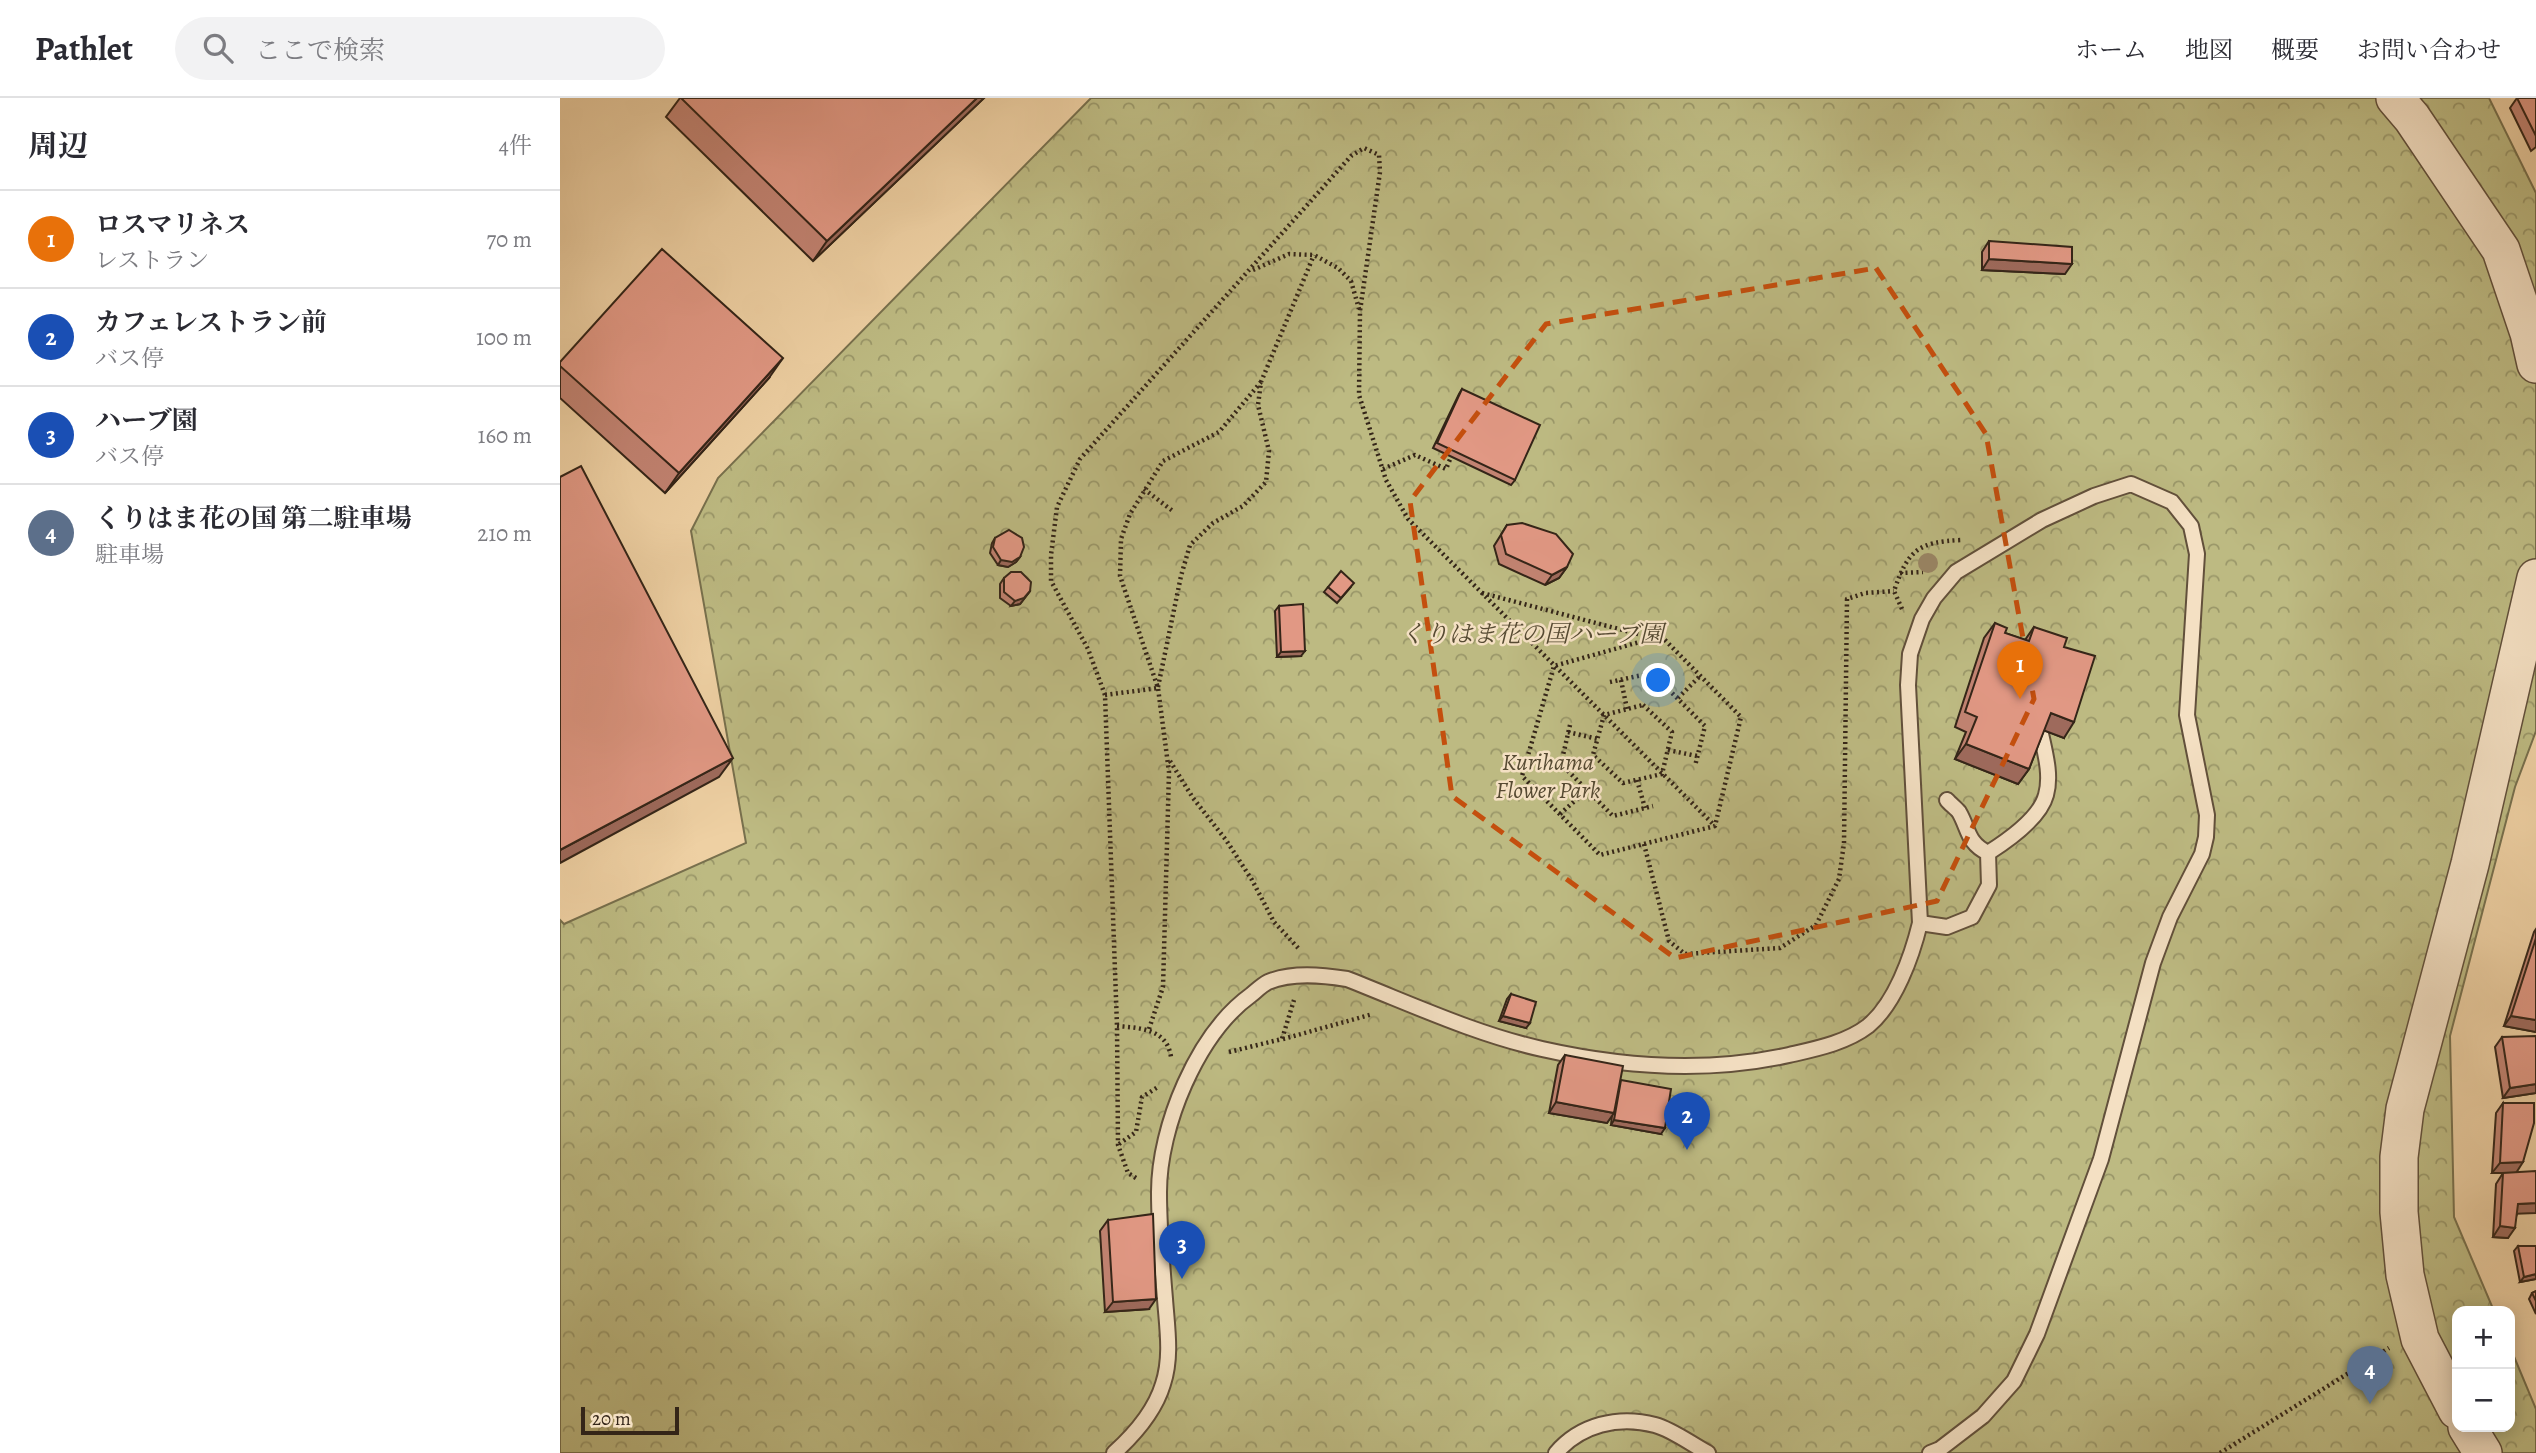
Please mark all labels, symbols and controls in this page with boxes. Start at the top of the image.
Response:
search box [175,17,665,80]
text: Pathlet [35,26,133,71]
icon: search [199,29,237,67]
text: ここで検索 [255,33,385,68]
text: ホーム [2075,34,2147,66]
text: 地図 [2185,34,2233,66]
text: 概要 [2271,34,2319,66]
text: お問い合わせ [2357,34,2501,66]
text: 周辺 [28,126,88,166]
text: 4件 [499,130,532,161]
text: ロスマリネス [95,207,250,242]
text: 1 [47,224,55,255]
text: 70 m [486,224,532,255]
text: レストラン [95,245,209,276]
text: カフェレストラン前 [95,305,327,340]
text: 2 [45,322,57,353]
text: 100 m [476,322,532,353]
text: バス停 [95,343,164,374]
text: ハーブ園 [95,403,198,438]
text: 3 [46,420,56,451]
text: 160 m [478,420,532,451]
text: バス停 [95,441,164,472]
text: くりはま花の国 第二駐車場 [95,501,412,536]
text: 4 [46,518,56,549]
text: 210 m [477,518,532,549]
text: 駐車場 [95,539,164,570]
park label: くりはま花の国ハーブ園 [1401,618,1667,650]
pin: 1 [1997,641,2043,699]
your location [1641,663,1675,697]
park label: Kurihama Flower Park [1496,746,1601,806]
pin: 2 [1664,1092,1710,1150]
pin: 3 [1159,1221,1205,1279]
map controls [2452,1306,2515,1432]
button: + [2452,1306,2515,1369]
pin: 4 [2347,1346,2393,1404]
button: − [2452,1369,2515,1432]
scale bar [581,1404,679,1436]
text: 20 m [592,1406,631,1432]

